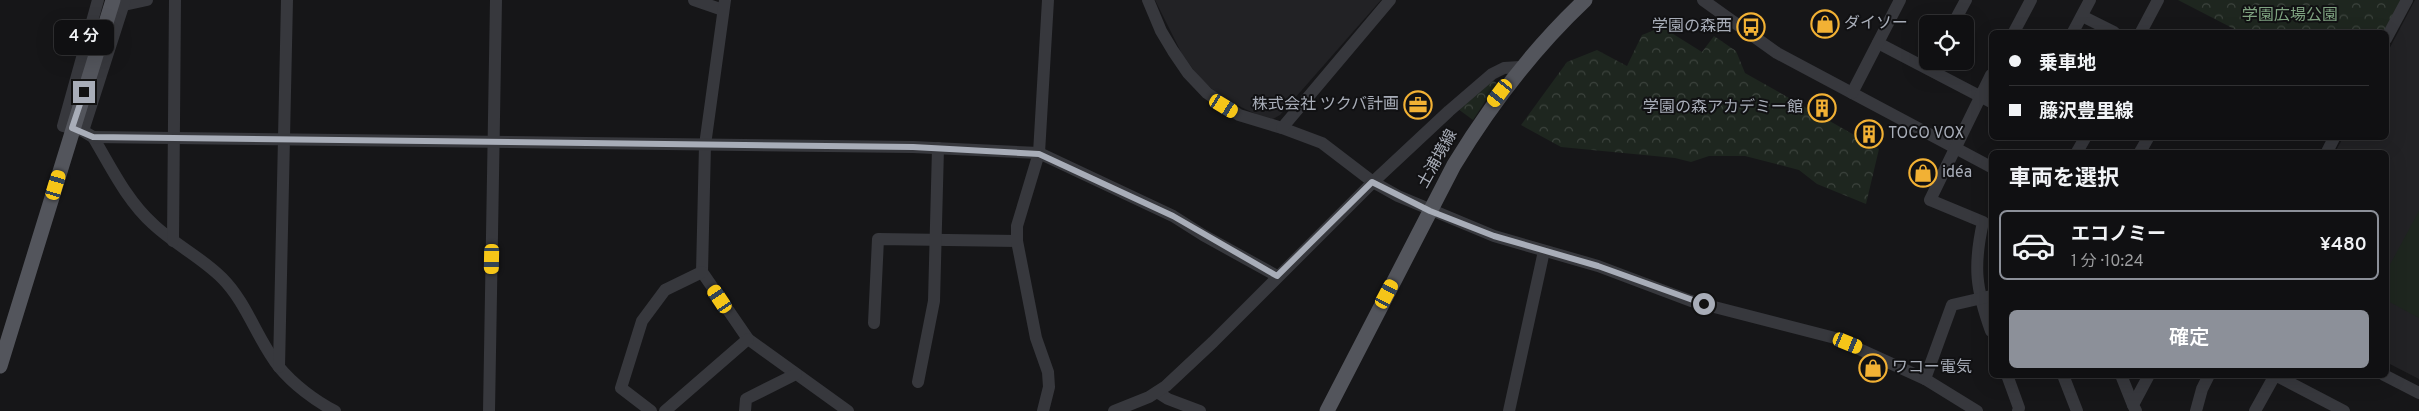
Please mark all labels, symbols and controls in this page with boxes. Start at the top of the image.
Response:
park label: 学園広場公園 [2242,6,2338,26]
shop icon: ダイソー [1810,9,1840,39]
bus stop icon: 学園の森西 [1736,12,1766,42]
place label: ダイソー [1844,14,1908,34]
map controls [1919,15,1974,70]
button: locate [1919,15,1974,70]
place label: 学園の森西 [1652,17,1732,37]
callout: 4 分 [54,19,114,54]
text: 4 分 [69,27,99,47]
text: 乗車地 [2039,52,2096,76]
car [1484,77,1515,109]
route end [73,81,95,103]
office icon: 株式会社 ツクバ計画 [1403,90,1433,120]
car [1207,92,1240,120]
building icon: 学園の森アカデミー館 [1807,93,1837,123]
place label: 株式会社 ツクバ計画 [1252,95,1399,115]
place label: 学園の森アカデミー館 [1643,98,1803,118]
text: 藤沢豊里線 [2039,100,2134,124]
building icon: TOCO VOX [1854,119,1884,149]
place label: TOCO VOX [1888,124,1964,144]
street label: 土浦境線 [1414,126,1462,192]
shop icon: idéa [1908,158,1938,188]
place label: idéa [1942,163,1972,183]
text: 車両を選択 [2009,166,2119,193]
car [44,168,67,202]
icon: car [2011,223,2056,268]
text: エコノミー [2071,223,2166,247]
text: ¥480 [2320,233,2367,257]
car [484,244,499,274]
text: 1 分 · 10:24 [2071,252,2144,272]
car [1373,277,1400,311]
car [705,282,734,316]
route start [1693,293,1715,315]
button: 確定 [2009,310,2369,368]
car [1831,330,1864,356]
shop icon: ワコー電気 [1858,353,1888,383]
place label: ワコー電気 [1892,358,1972,378]

